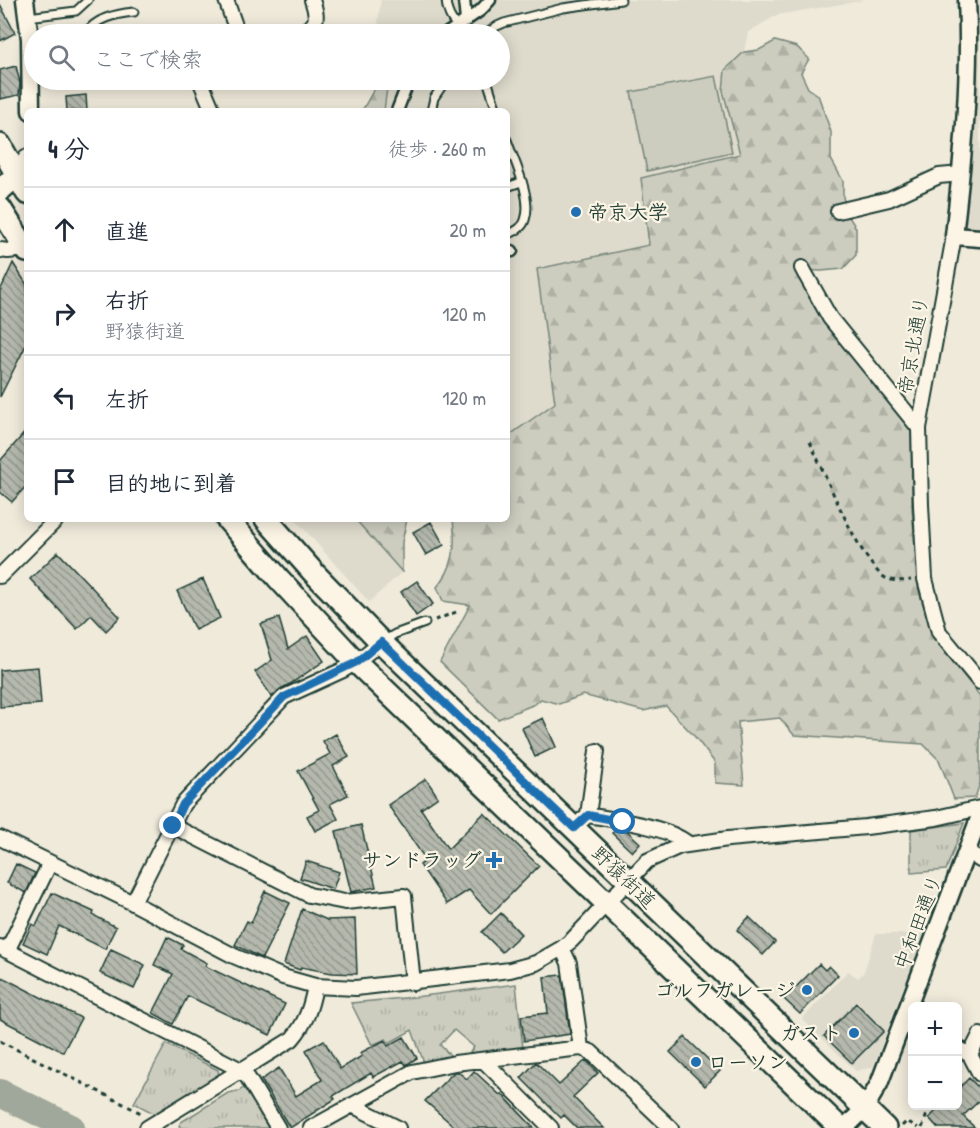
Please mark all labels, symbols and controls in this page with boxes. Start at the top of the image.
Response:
search box [24,24,510,90]
icon: search [45,41,78,74]
text: ここで検索 [93,44,203,74]
text: 4 分 [48,131,90,166]
text: 徒歩 · 260 m [388,135,486,162]
place label: 帝京大学 [588,198,668,225]
marker: 帝京大学 [569,205,583,219]
icon: ahead [48,213,81,246]
text: 直進 [105,216,149,246]
text: 20 m [449,216,486,243]
text: 右折 [105,285,149,315]
street label: 帝京北通り [891,293,934,396]
icon: right [48,297,81,330]
text: 120 m [442,300,486,327]
text: 野猿街道 [105,317,185,344]
icon: left [48,381,81,414]
text: 左折 [105,384,149,414]
text: 120 m [442,384,486,411]
icon: arrive [48,465,81,498]
text: 目的地に到着 [105,468,237,498]
route start [609,808,635,834]
route end [159,812,185,838]
street label: 野猿街道 [586,839,662,914]
place label: サンドラッグ [362,846,482,873]
marker: サンドラッグ [487,853,501,867]
street label: 中和田通り [887,870,948,973]
place label: ゴルフガレージ [655,976,795,1003]
marker: ゴルフガレージ [800,983,814,997]
map controls [908,1002,962,1110]
button: + [908,1002,962,1056]
place label: ガスト [780,1019,842,1046]
marker: ガスト [847,1026,861,1040]
place label: ローソン [708,1048,788,1075]
marker: ローソン [689,1055,703,1069]
button: − [908,1056,962,1110]

